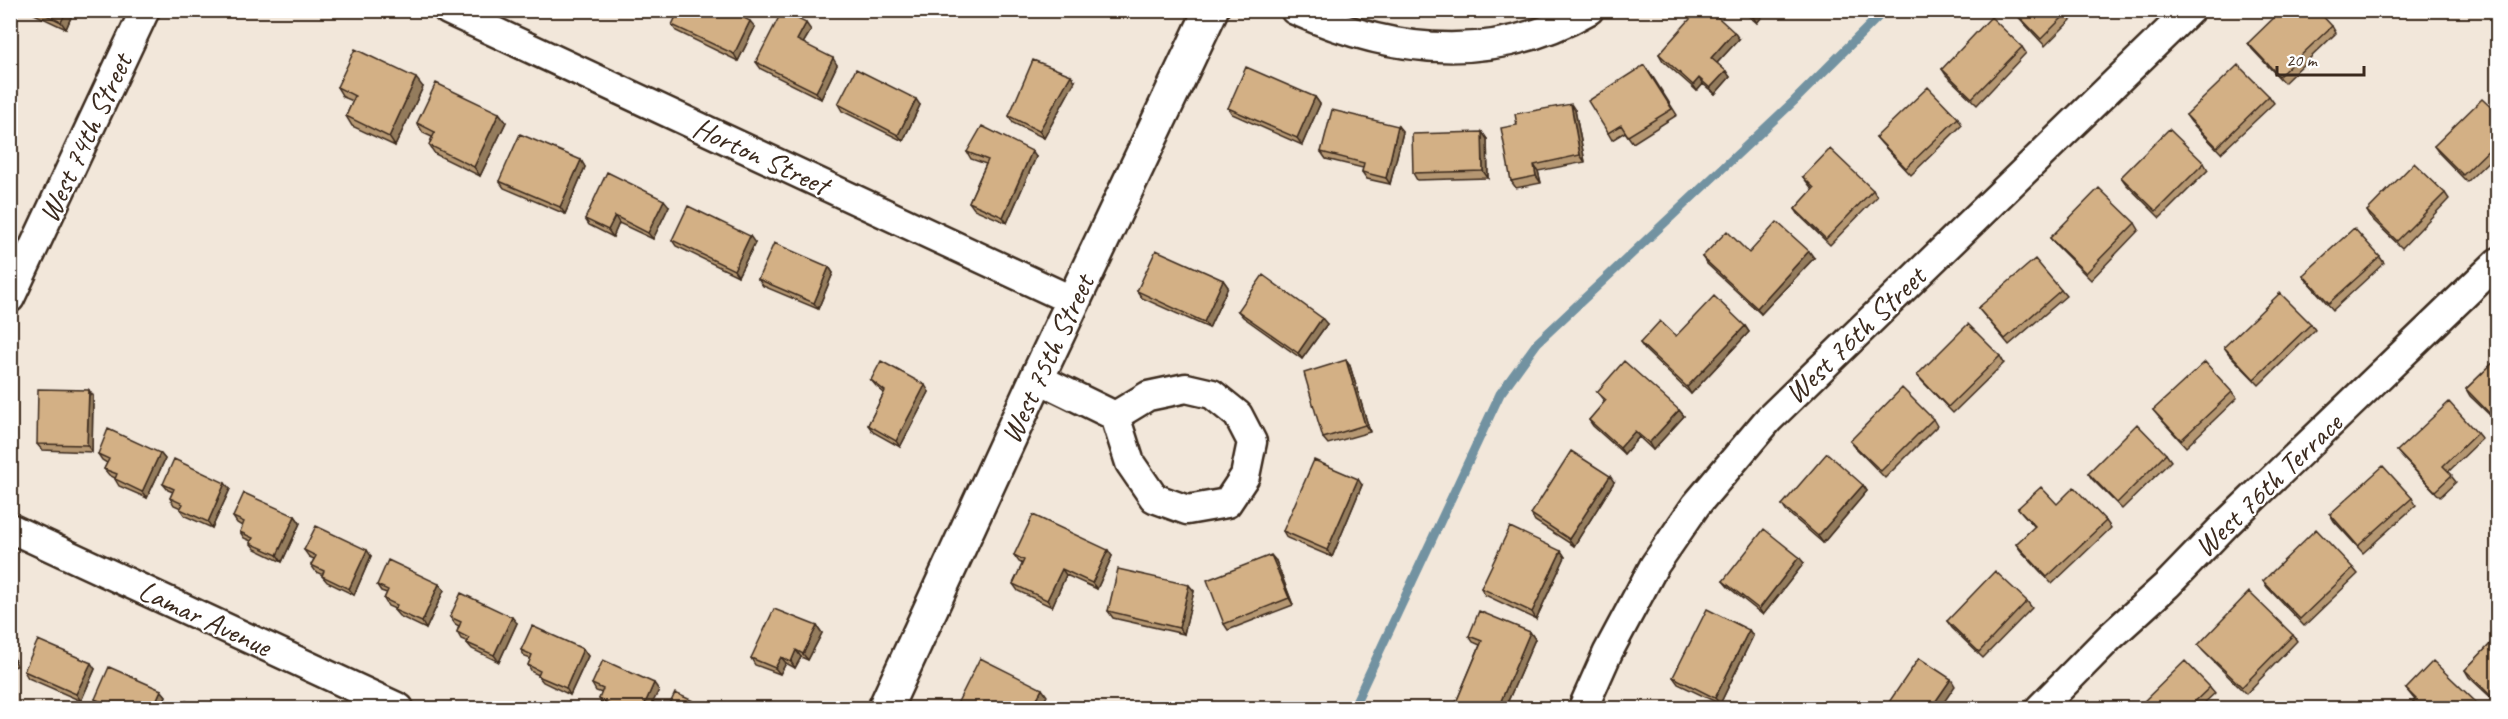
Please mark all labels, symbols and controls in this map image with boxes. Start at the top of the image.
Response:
scale bar [2277,39,2364,77]
street label: West 74th Street [29,45,142,228]
text: 20 m [2286,49,2319,71]
street label: Horton Street [687,108,838,206]
street label: West 76th Street [1776,256,1936,412]
street label: West 75th Street [991,266,1104,449]
street label: West 76th Terrace [2186,403,2352,565]
street label: Lamar Avenue [133,571,279,666]

